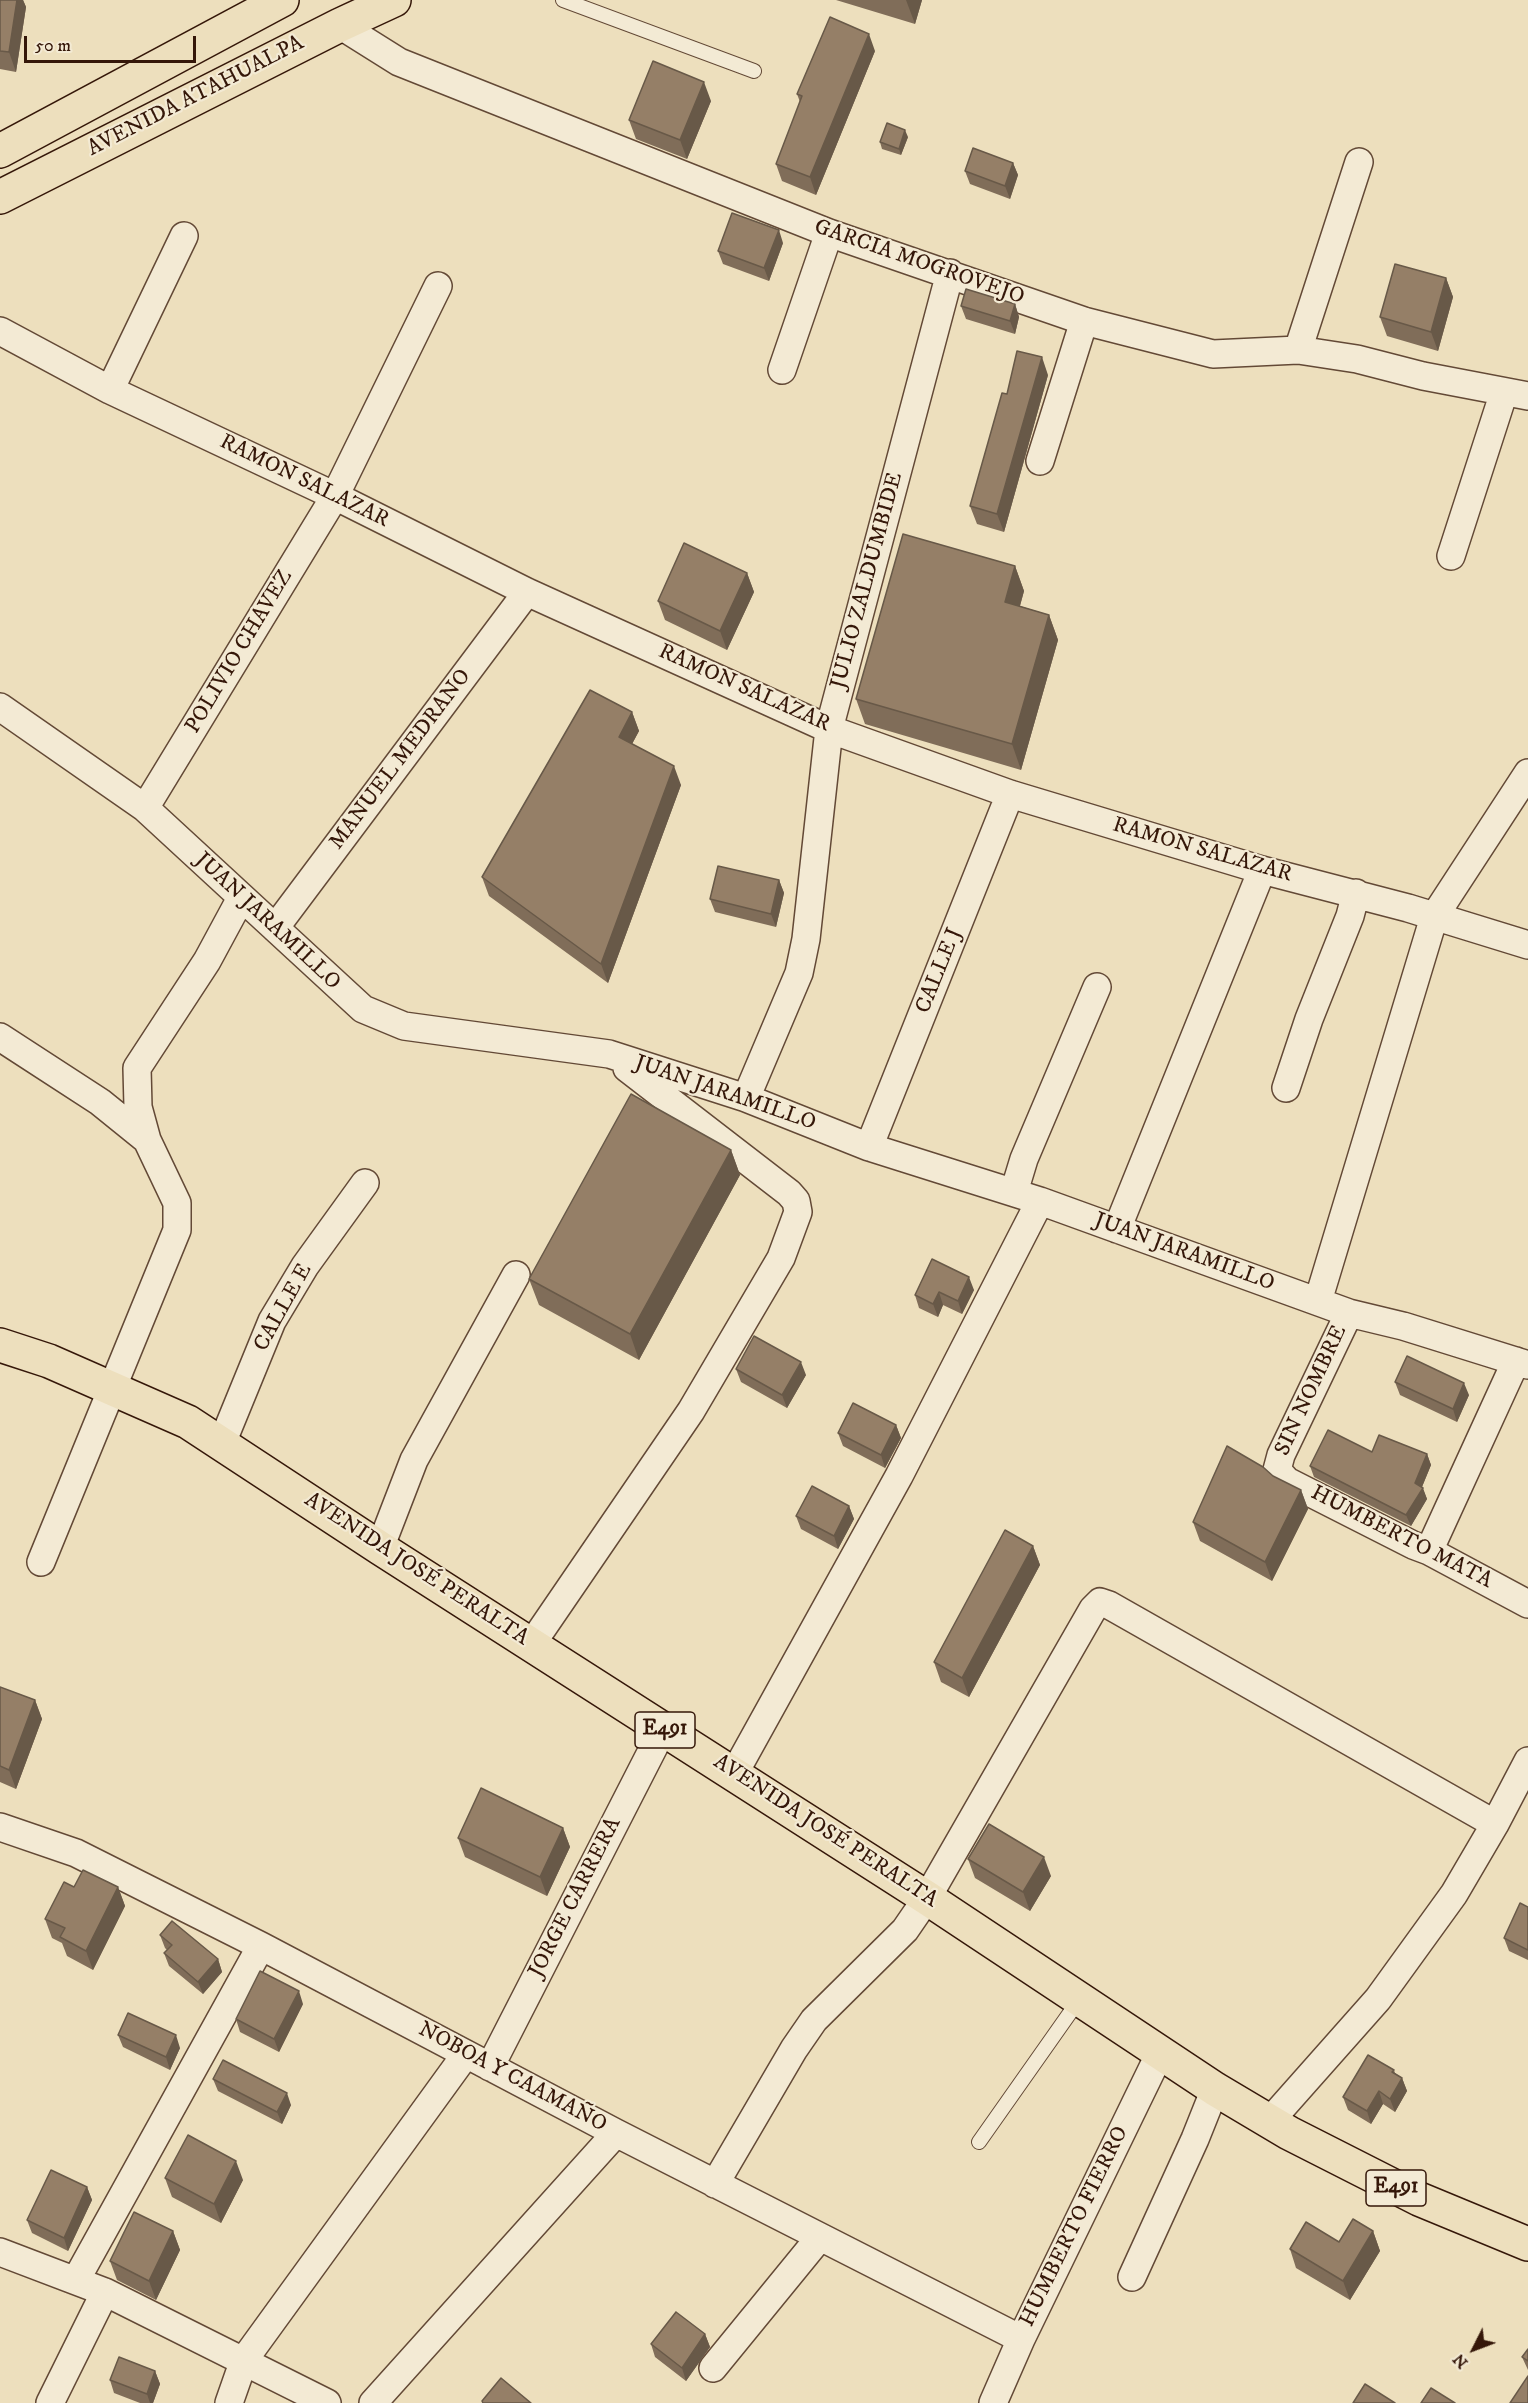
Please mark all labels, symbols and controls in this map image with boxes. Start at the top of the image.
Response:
scale bar [27,24,200,62]
street label: AVENIDA ATAHUALPA [83,31,309,163]
text: 50 m [35,35,71,57]
street label: GARCIA MOGROVEJO [810,215,1028,311]
street label: RAMON SALAZAR [215,430,393,534]
street label: JULIO ZALDUMBIDE [826,470,910,692]
street label: POLIVIO CHAVEZ [181,565,299,739]
street label: RAMON SALAZAR [654,639,834,739]
street label: MANUEL MEDRANO [324,665,478,855]
street label: RAMON SALAZAR [1109,813,1295,889]
street label: JUAN JARAMILLO [189,848,345,996]
street label: CALLE J [911,925,969,1017]
street label: JUAN JARAMILLO [631,1051,819,1137]
street label: JUAN JARAMILLO [1090,1208,1278,1298]
street label: CALLE E [249,1260,319,1356]
street label: SIN NOMBRE [1270,1322,1354,1460]
street label: HUMBERTO MATA [1306,1481,1496,1595]
street label: AVENIDA JOSÉ PERALTA [299,1488,533,1652]
road number: E491 [635,1712,695,1748]
street label: AVENIDA JOSÉ PERALTA [708,1750,942,1914]
street label: JORGE CARRERA [524,1814,628,1982]
street label: NOBOA Y CAAMAÑO [413,2017,611,2139]
street label: HUMBERTO FIERRO [1015,2123,1135,2331]
road number: E491 [1366,2170,1426,2206]
north arrow [1444,2319,1504,2379]
text: N [1449,2349,1472,2373]

